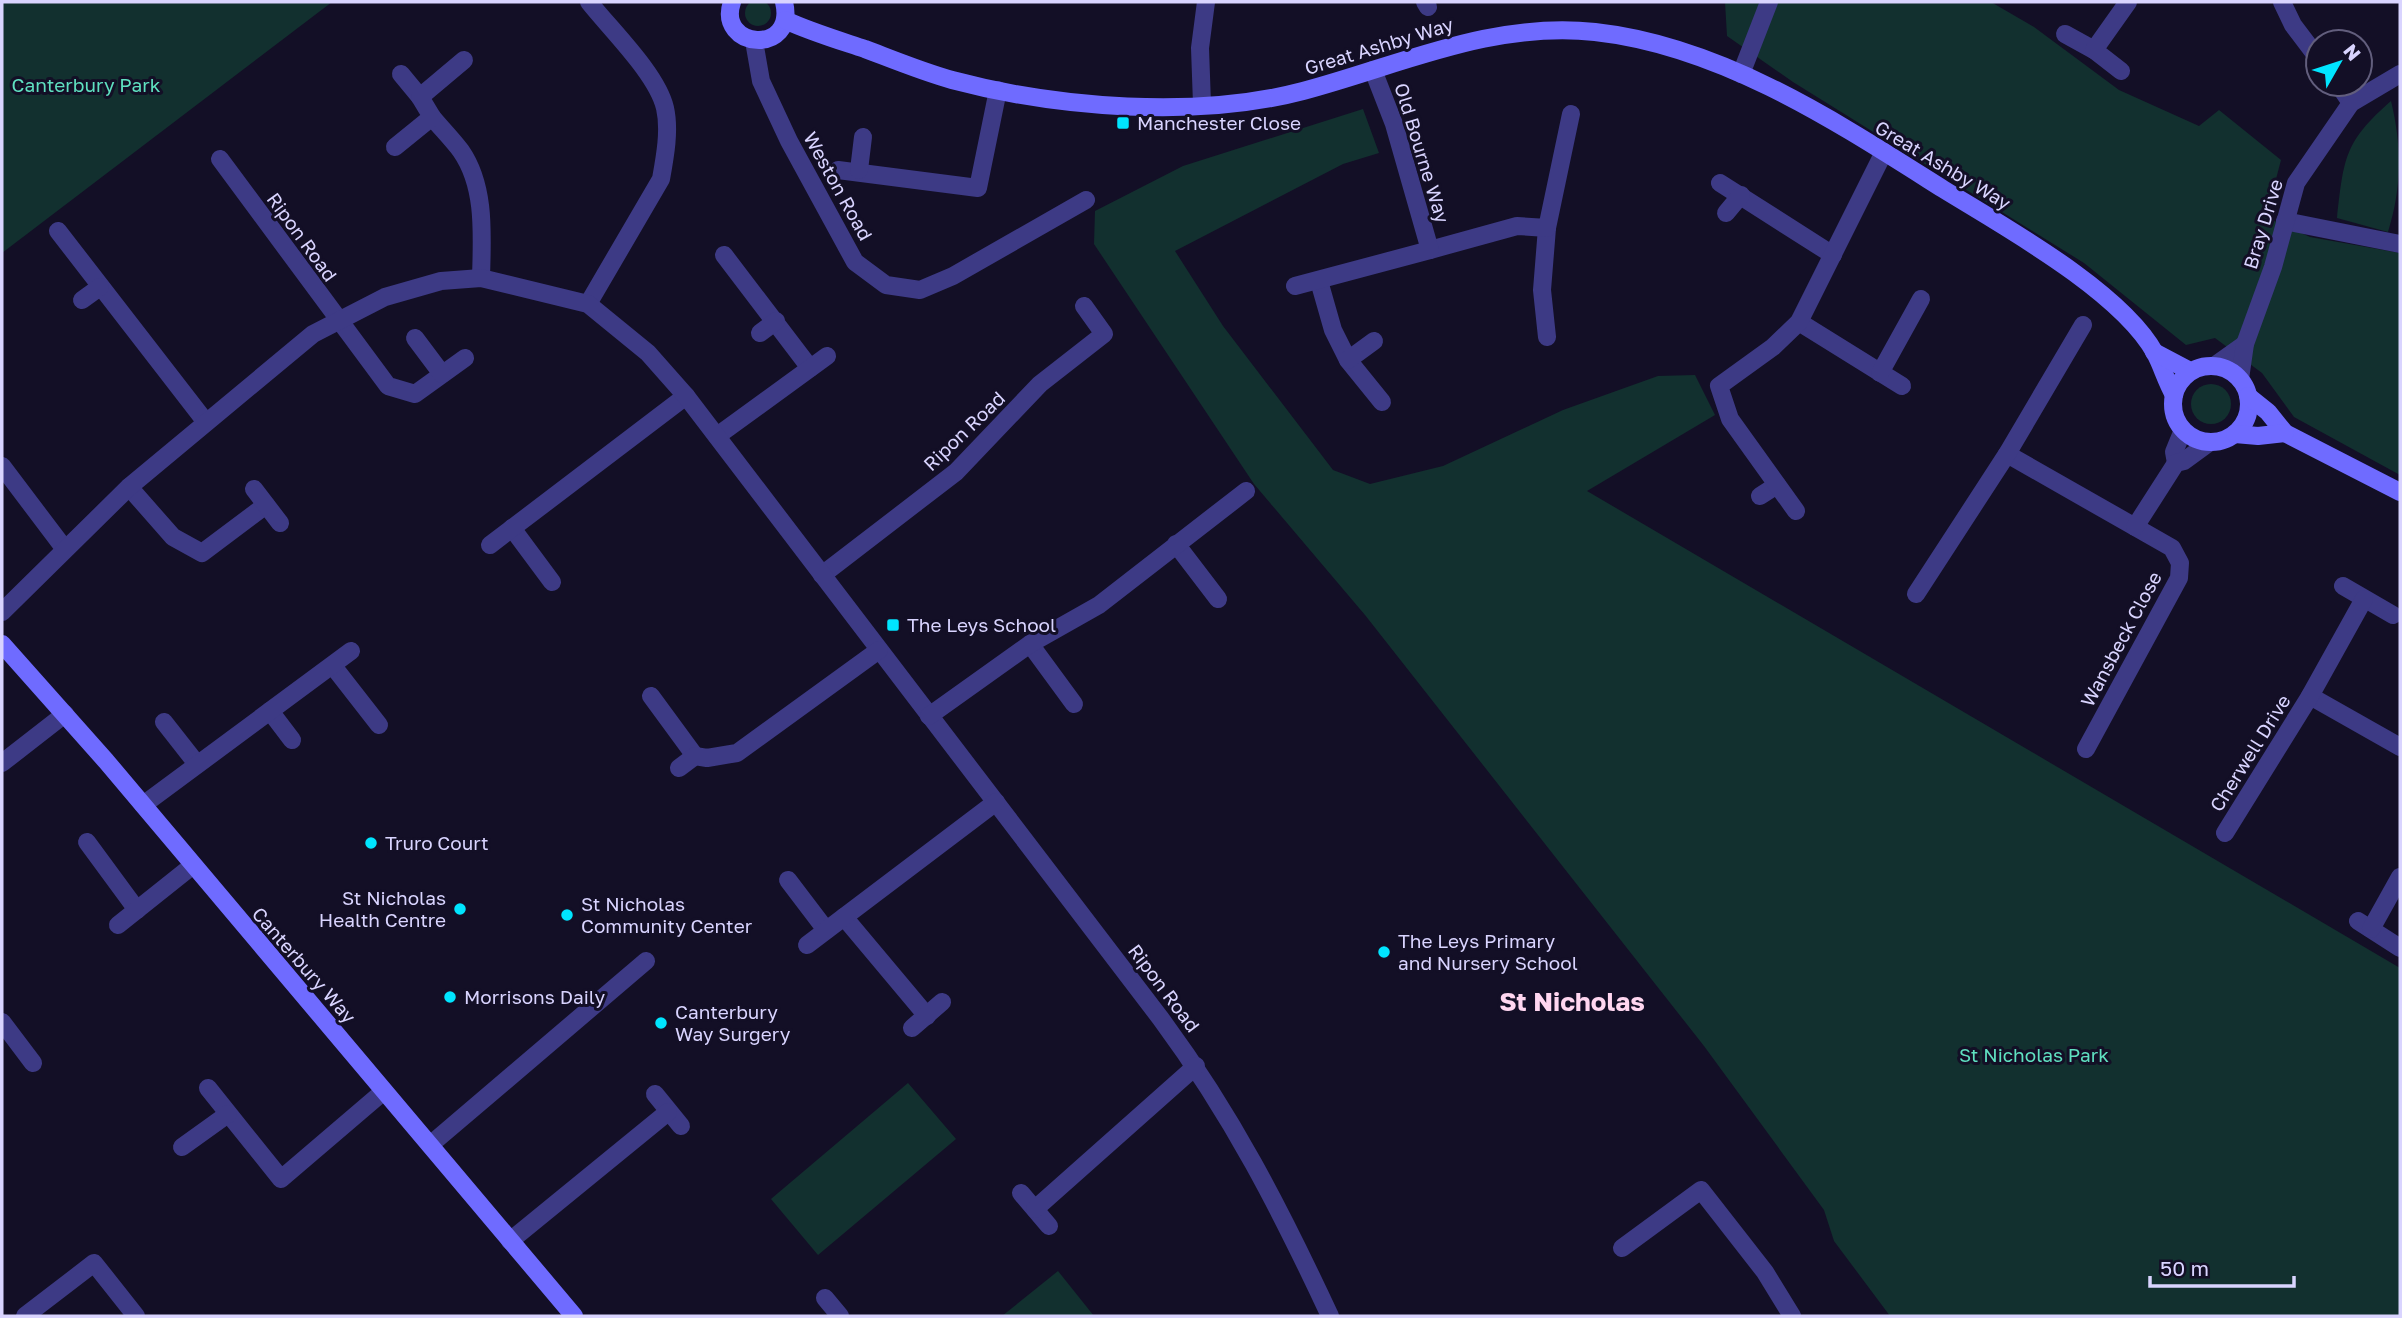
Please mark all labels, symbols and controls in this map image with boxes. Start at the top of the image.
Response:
street label: Great Ashby Way [1302,12,1456,79]
north arrow [2304,28,2374,98]
text: N [2339,39,2366,65]
park label: Canterbury Park [12,73,161,96]
street label: Old Bourne Way [1390,80,1455,226]
place label: Manchester Close [1137,111,1301,134]
marker: Manchester Close [1115,115,1131,131]
street label: Great Ashby Way [1871,115,2016,214]
street label: Weston Road [799,127,878,244]
street label: Bray Drive [2238,176,2287,272]
street label: Ripon Road [263,188,342,286]
street label: Ripon Road [918,386,1009,475]
street label: Wansbeck Close [2075,567,2166,710]
place label: The Leys School [907,613,1056,636]
marker: The Leys School [885,617,901,633]
street label: Cherwell Drive [2204,690,2295,815]
place label: Truro Court [385,831,489,854]
marker: Truro Court [363,835,379,851]
place label: St Nicholas Health Centre [319,886,446,931]
place label: St Nicholas Community Center [581,892,753,937]
marker: St Nicholas Health Centre [452,901,468,917]
street label: Canterbury Way [248,902,361,1028]
marker: St Nicholas Community Center [559,907,575,923]
place label: The Leys Primary and Nursery School [1398,929,1578,974]
street label: Ripon Road [1124,939,1205,1036]
marker: The Leys Primary and Nursery School [1376,944,1392,960]
place label: Morrisons Daily [464,985,605,1008]
district label: St Nicholas [1499,986,1645,1017]
marker: Morrisons Daily [442,989,458,1005]
place label: Canterbury Way Surgery [675,1000,791,1045]
marker: Canterbury Way Surgery [653,1015,669,1031]
park label: St Nicholas Park [1959,1043,2109,1066]
scale bar [2150,1244,2294,1288]
text: 50 m [2160,1255,2209,1281]

